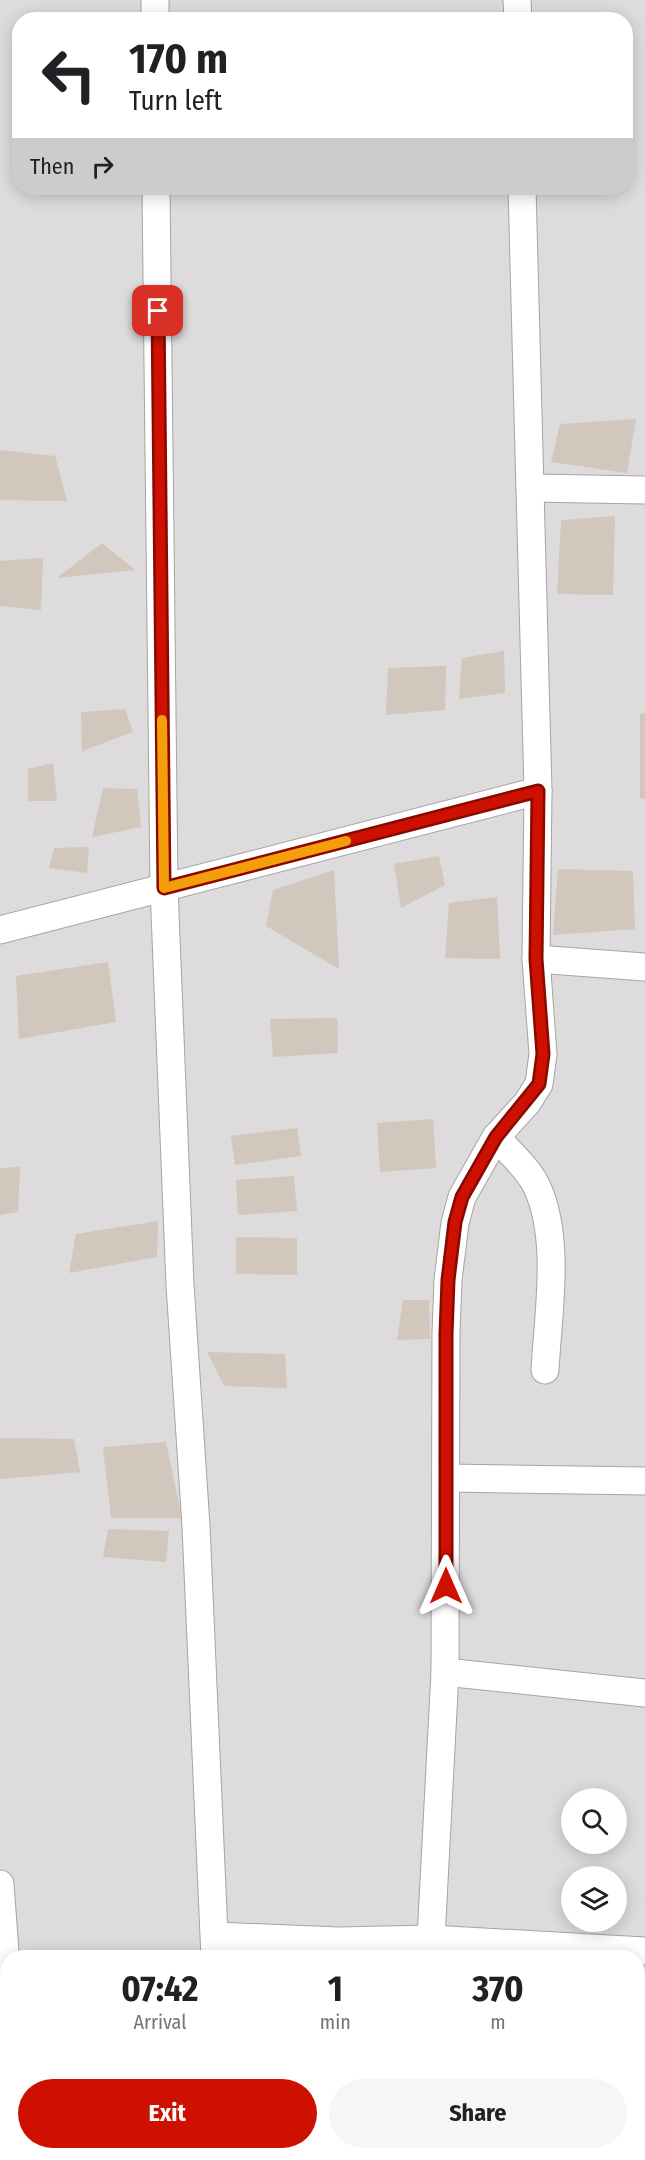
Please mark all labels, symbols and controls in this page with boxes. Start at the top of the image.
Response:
text: 170 m [129,34,228,84]
icon: left [30,36,108,114]
text: Turn left [129,85,222,117]
icon: right [86,150,119,183]
text: Then [30,153,74,180]
pin [132,285,183,336]
icon: arrive [141,294,174,327]
position arrow [414,1554,478,1618]
map controls [561,1788,627,1932]
button: search [561,1788,627,1854]
button: layers [561,1866,627,1932]
text: 07:42 [121,1967,199,2011]
text: 1 [328,1967,343,2011]
text: 370 [472,1967,524,2011]
text: Arrival [133,2010,186,2034]
text: min [320,2010,351,2034]
text: m [490,2010,506,2034]
button: Exit [18,2079,317,2148]
button: Share [329,2079,627,2148]

